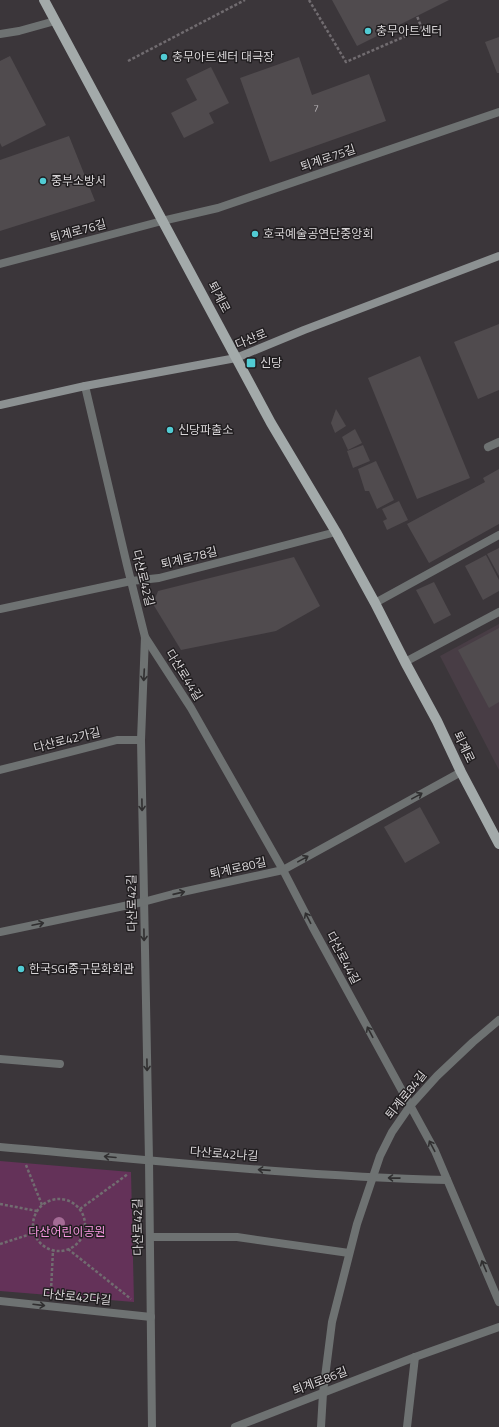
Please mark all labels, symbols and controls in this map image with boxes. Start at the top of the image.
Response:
place label: 충무아트센터 [376,21,442,40]
marker: 충무아트센터 [363,26,373,36]
place label: 충무아트센터 대극장 [172,47,274,66]
marker: 충무아트센터 대극장 [159,52,169,62]
house number: 7 [313,101,319,116]
street label: 퇴계로75길 [298,139,358,176]
place label: 중부소방서 [51,171,106,190]
marker: 중부소방서 [38,176,48,186]
street label: 퇴계로76길 [48,214,108,247]
place label: 호국예술공연단중앙회 [263,224,373,243]
marker: 호국예술공연단중앙회 [250,229,260,239]
street label: 퇴계로 [203,278,236,316]
street label: 다산로 [232,324,270,354]
place label: 신당 [260,353,282,372]
marker: 신당 [245,357,257,369]
place label: 신당파출소 [178,420,233,439]
marker: 신당파출소 [165,425,175,435]
street label: 퇴계로78길 [159,541,219,574]
street label: 다산로42길 [127,548,160,608]
street label: 다산로44길 [161,645,208,704]
one-way arrow [140,668,147,681]
street label: 다산로42가길 [31,722,102,757]
street label: 퇴계로 [449,728,480,766]
one-way arrow [411,792,423,799]
one-way arrow [138,798,146,811]
street label: 퇴계로80길 [208,852,268,883]
one-way arrow [297,854,309,862]
street label: 다산로42길 [121,874,142,932]
one-way arrow [172,889,185,896]
one-way arrow [304,912,311,924]
one-way arrow [31,920,44,928]
one-way arrow [140,928,148,941]
street label: 다산로44길 [322,928,365,988]
place label: 한국SGI중구문화회관 [29,959,134,978]
marker: 한국SGI중구문화회관 [16,964,26,974]
one-way arrow [365,1026,373,1038]
one-way arrow [143,1058,151,1071]
street label: 퇴계로84길 [380,1066,431,1123]
one-way arrow [428,1141,435,1153]
street label: 다산로42나길 [189,1142,259,1165]
one-way arrow [104,1153,117,1161]
one-way arrow [258,1166,271,1173]
one-way arrow [388,1175,401,1182]
street label: 다산로42길 [127,1198,148,1256]
park label: 다산어린이공원 [28,1222,106,1241]
one-way arrow [479,1260,487,1272]
street label: 다산로42다길 [42,1283,112,1310]
one-way arrow [32,1301,45,1309]
street label: 퇴계로86길 [290,1361,350,1400]

